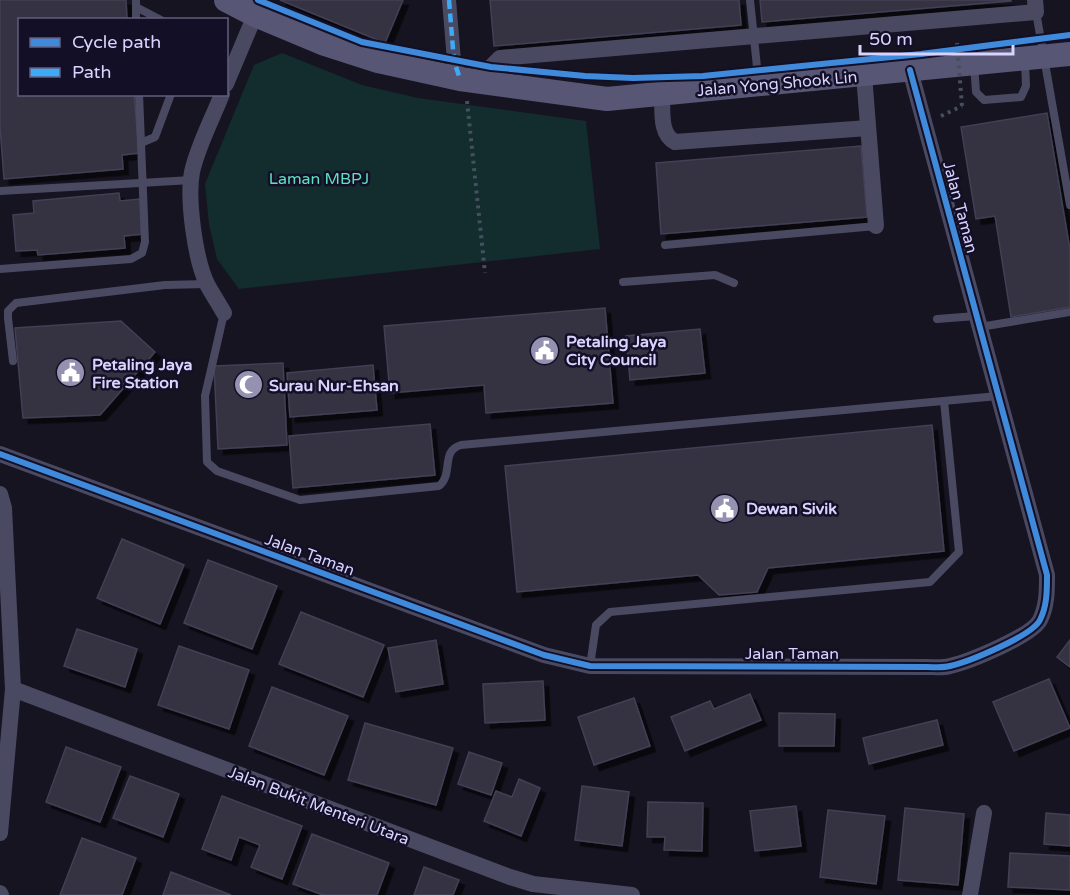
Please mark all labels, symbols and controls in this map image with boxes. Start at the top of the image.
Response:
legend [18,18,228,96]
scale bar [860,18,1013,56]
text: 50 m [869,28,913,50]
text: Cycle path [72,31,161,53]
text: Path [72,61,111,83]
street label: Jalan Yong Shook Lin [696,67,858,101]
street label: Jalan Taman [938,159,982,255]
park label: Laman MBPJ [269,169,369,189]
place label: Petaling Jaya City Council [566,332,666,370]
public building icon: Petaling Jaya City Council [529,334,561,366]
place label: Petaling Jaya Fire Station [92,355,192,393]
public building icon: Petaling Jaya Fire Station [55,357,87,389]
mosque icon: Surau Nur-Ehsan [232,369,264,401]
place label: Surau Nur-Ehsan [269,376,399,396]
public building icon: Dewan Sivik [709,492,741,524]
place label: Dewan Sivik [746,499,837,519]
street label: Jalan Taman [262,529,357,580]
street label: Jalan Taman [745,644,839,664]
street label: Jalan Bukit Menteri Utara [225,762,412,850]

